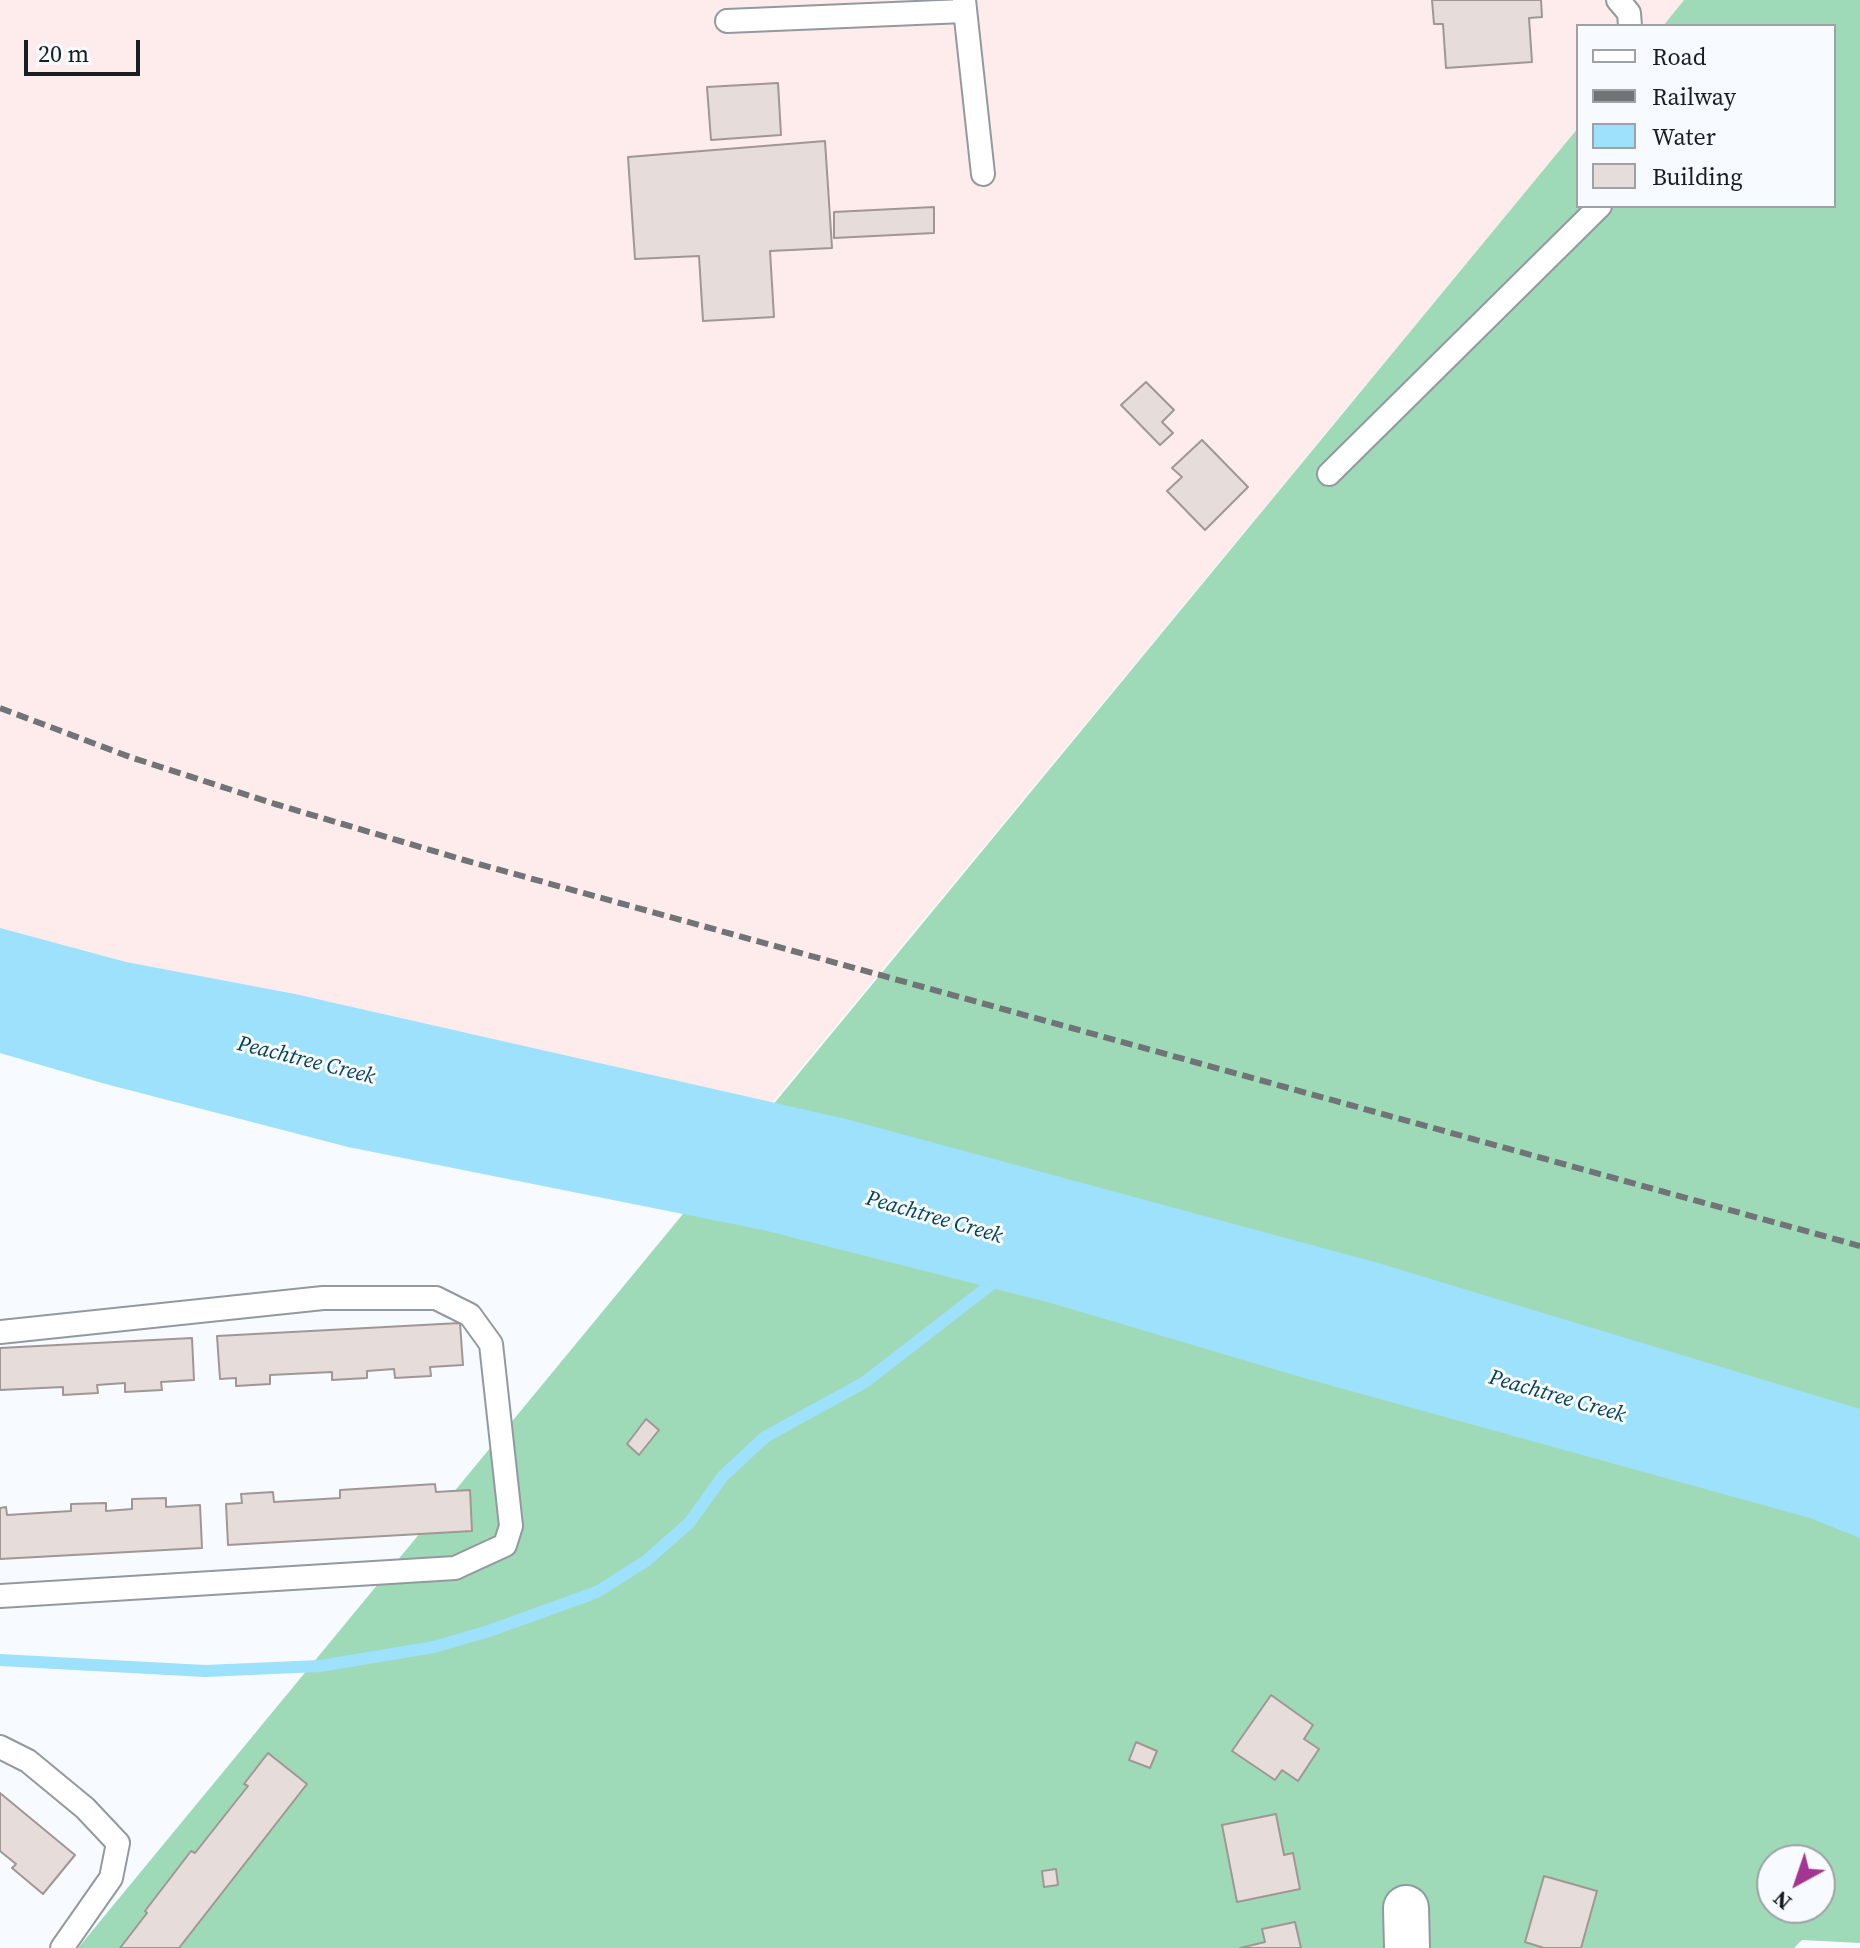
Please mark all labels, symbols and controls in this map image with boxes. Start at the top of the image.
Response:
scale bar [28,24,144,74]
legend [1576,24,1836,208]
text: 20 m [38,37,89,70]
text: Road [1652,40,1706,73]
text: Railway [1652,80,1736,113]
text: Water [1652,120,1716,153]
text: Building [1652,160,1743,193]
water label: Peachtree Creek [234,1031,378,1091]
water label: Peachtree Creek [863,1186,1005,1250]
water label: Peachtree Creek [1486,1365,1628,1429]
north arrow [1756,1844,1836,1924]
text: N [1766,1884,1798,1917]

